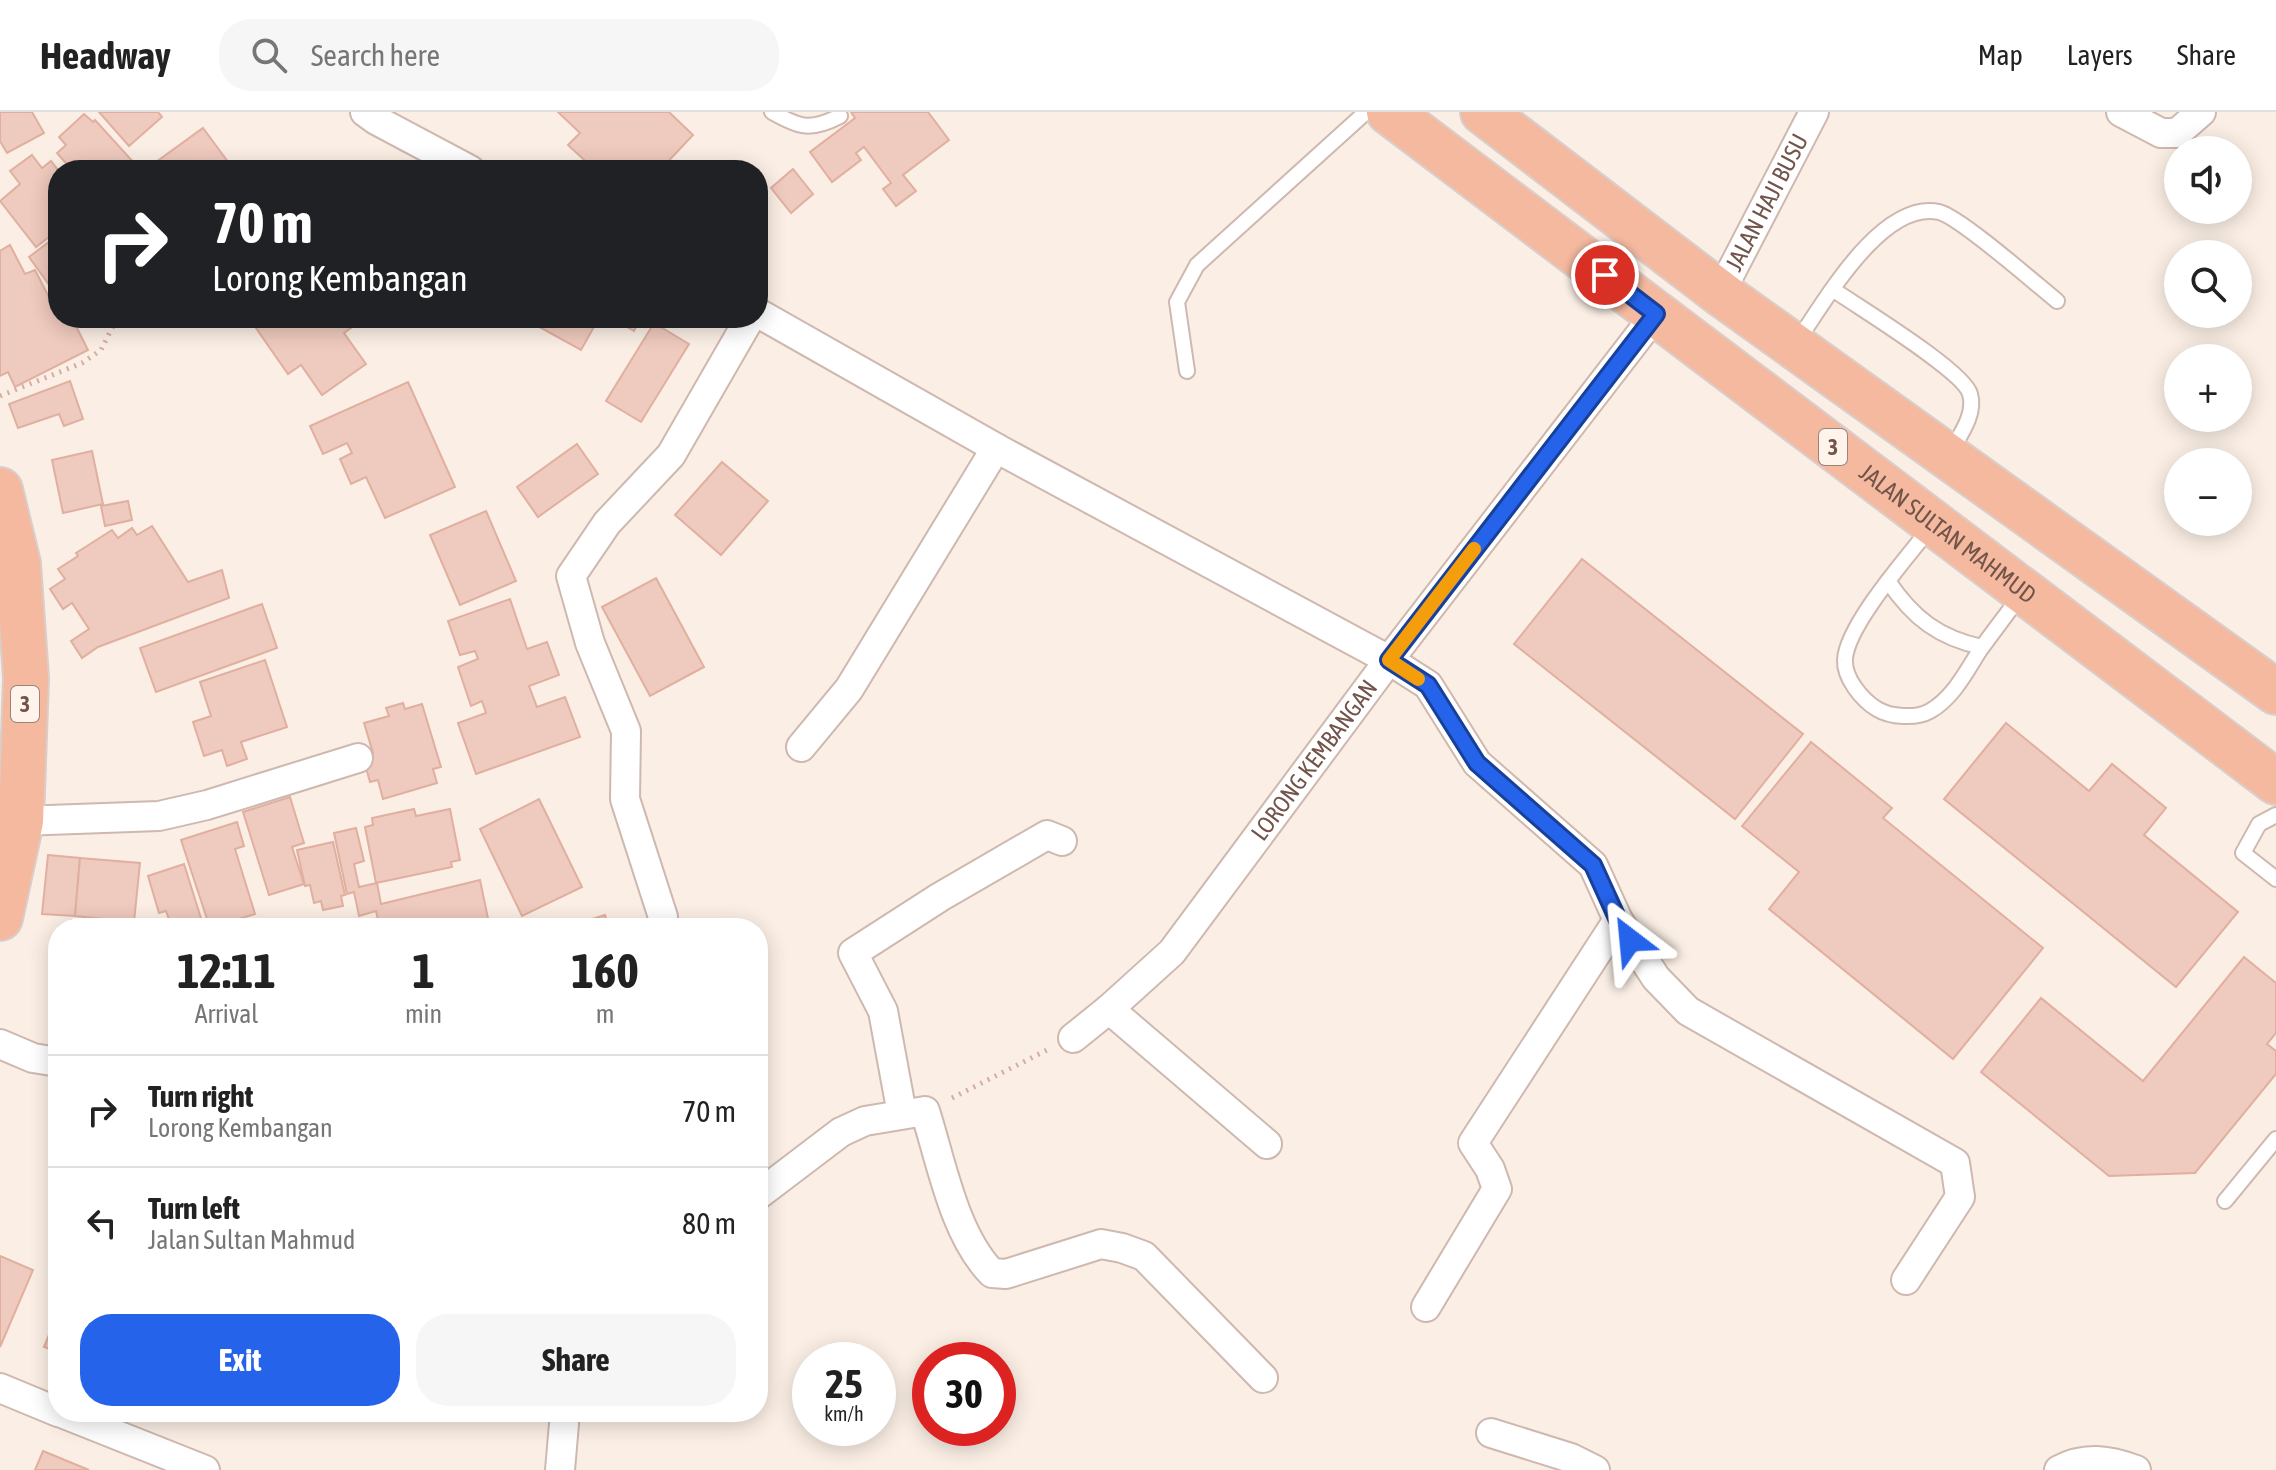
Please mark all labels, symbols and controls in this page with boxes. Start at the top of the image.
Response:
search box [219,19,779,91]
icon: search [247,33,291,77]
text: Headway [40,34,171,77]
text: Search here [311,38,440,72]
text: Map [1978,39,2023,71]
text: Layers [2067,39,2133,71]
text: Share [2177,39,2236,71]
street label: JALAN HAJI BUSU [1720,129,1813,275]
map controls [2164,136,2252,536]
button: sound [2164,136,2252,224]
text: 70 m [212,191,313,255]
icon: right [80,192,184,296]
button: search [2164,240,2252,328]
pin [1571,241,1639,309]
icon: arrive [1583,253,1627,297]
text: Lorong Kembangan [212,257,468,299]
button: + [2164,344,2252,432]
road number: 3 [1819,429,1847,465]
button: − [2164,448,2252,536]
street label: JALAN SULTAN MAHMUD [1854,458,2041,609]
street label: LORONG KEMBANGAN [1246,675,1382,846]
road number: 3 [11,686,39,722]
position arrow [1588,898,1672,982]
text: 12:11 [177,943,276,998]
text: 1 [412,943,435,998]
text: 160 [571,943,639,998]
text: Arrival [195,999,258,1029]
text: min [405,999,442,1029]
text: m [596,999,614,1029]
text: Turn right [148,1079,254,1113]
icon: right [80,1089,124,1133]
text: 70 m [682,1094,736,1128]
text: Lorong Kembangan [148,1113,333,1143]
text: Turn left [148,1191,240,1225]
icon: left [80,1201,124,1245]
text: 80 m [682,1206,736,1240]
text: Jalan Sultan Mahmud [148,1225,355,1255]
button: Exit [80,1314,400,1406]
button: Share [416,1314,736,1406]
speed limit sign: 30 [912,1342,1016,1446]
text: 25 [825,1361,863,1406]
text: km/h [824,1402,864,1425]

